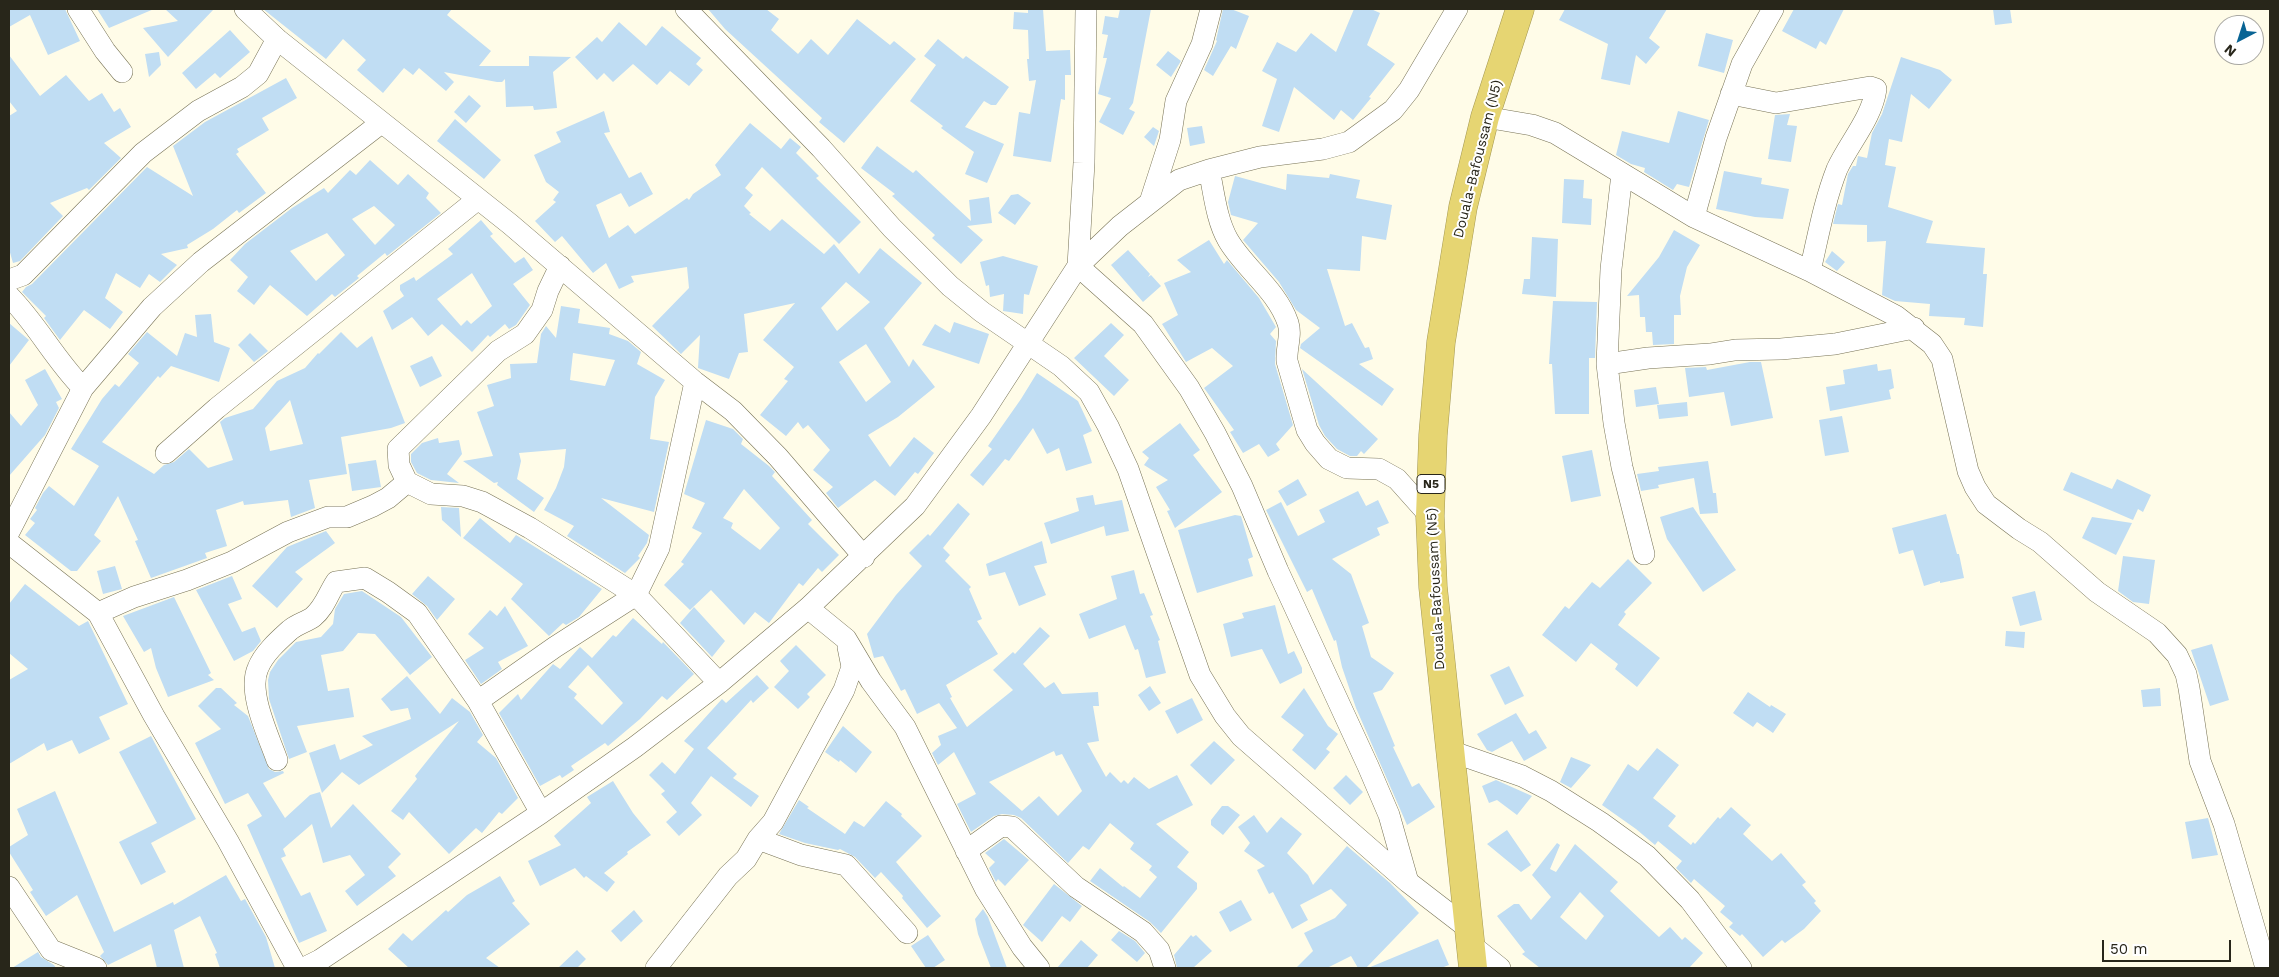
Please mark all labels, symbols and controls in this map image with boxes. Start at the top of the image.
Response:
north arrow [2214,15,2264,65]
text: N [2221,41,2239,60]
street label: Douala-Bafoussam (N5) [1450,78,1506,240]
road number: N5 [1417,474,1445,494]
street label: Douala-Bafoussam (N5) [1423,507,1449,671]
scale bar [2104,930,2233,962]
text: 50 m [2110,940,2147,958]

